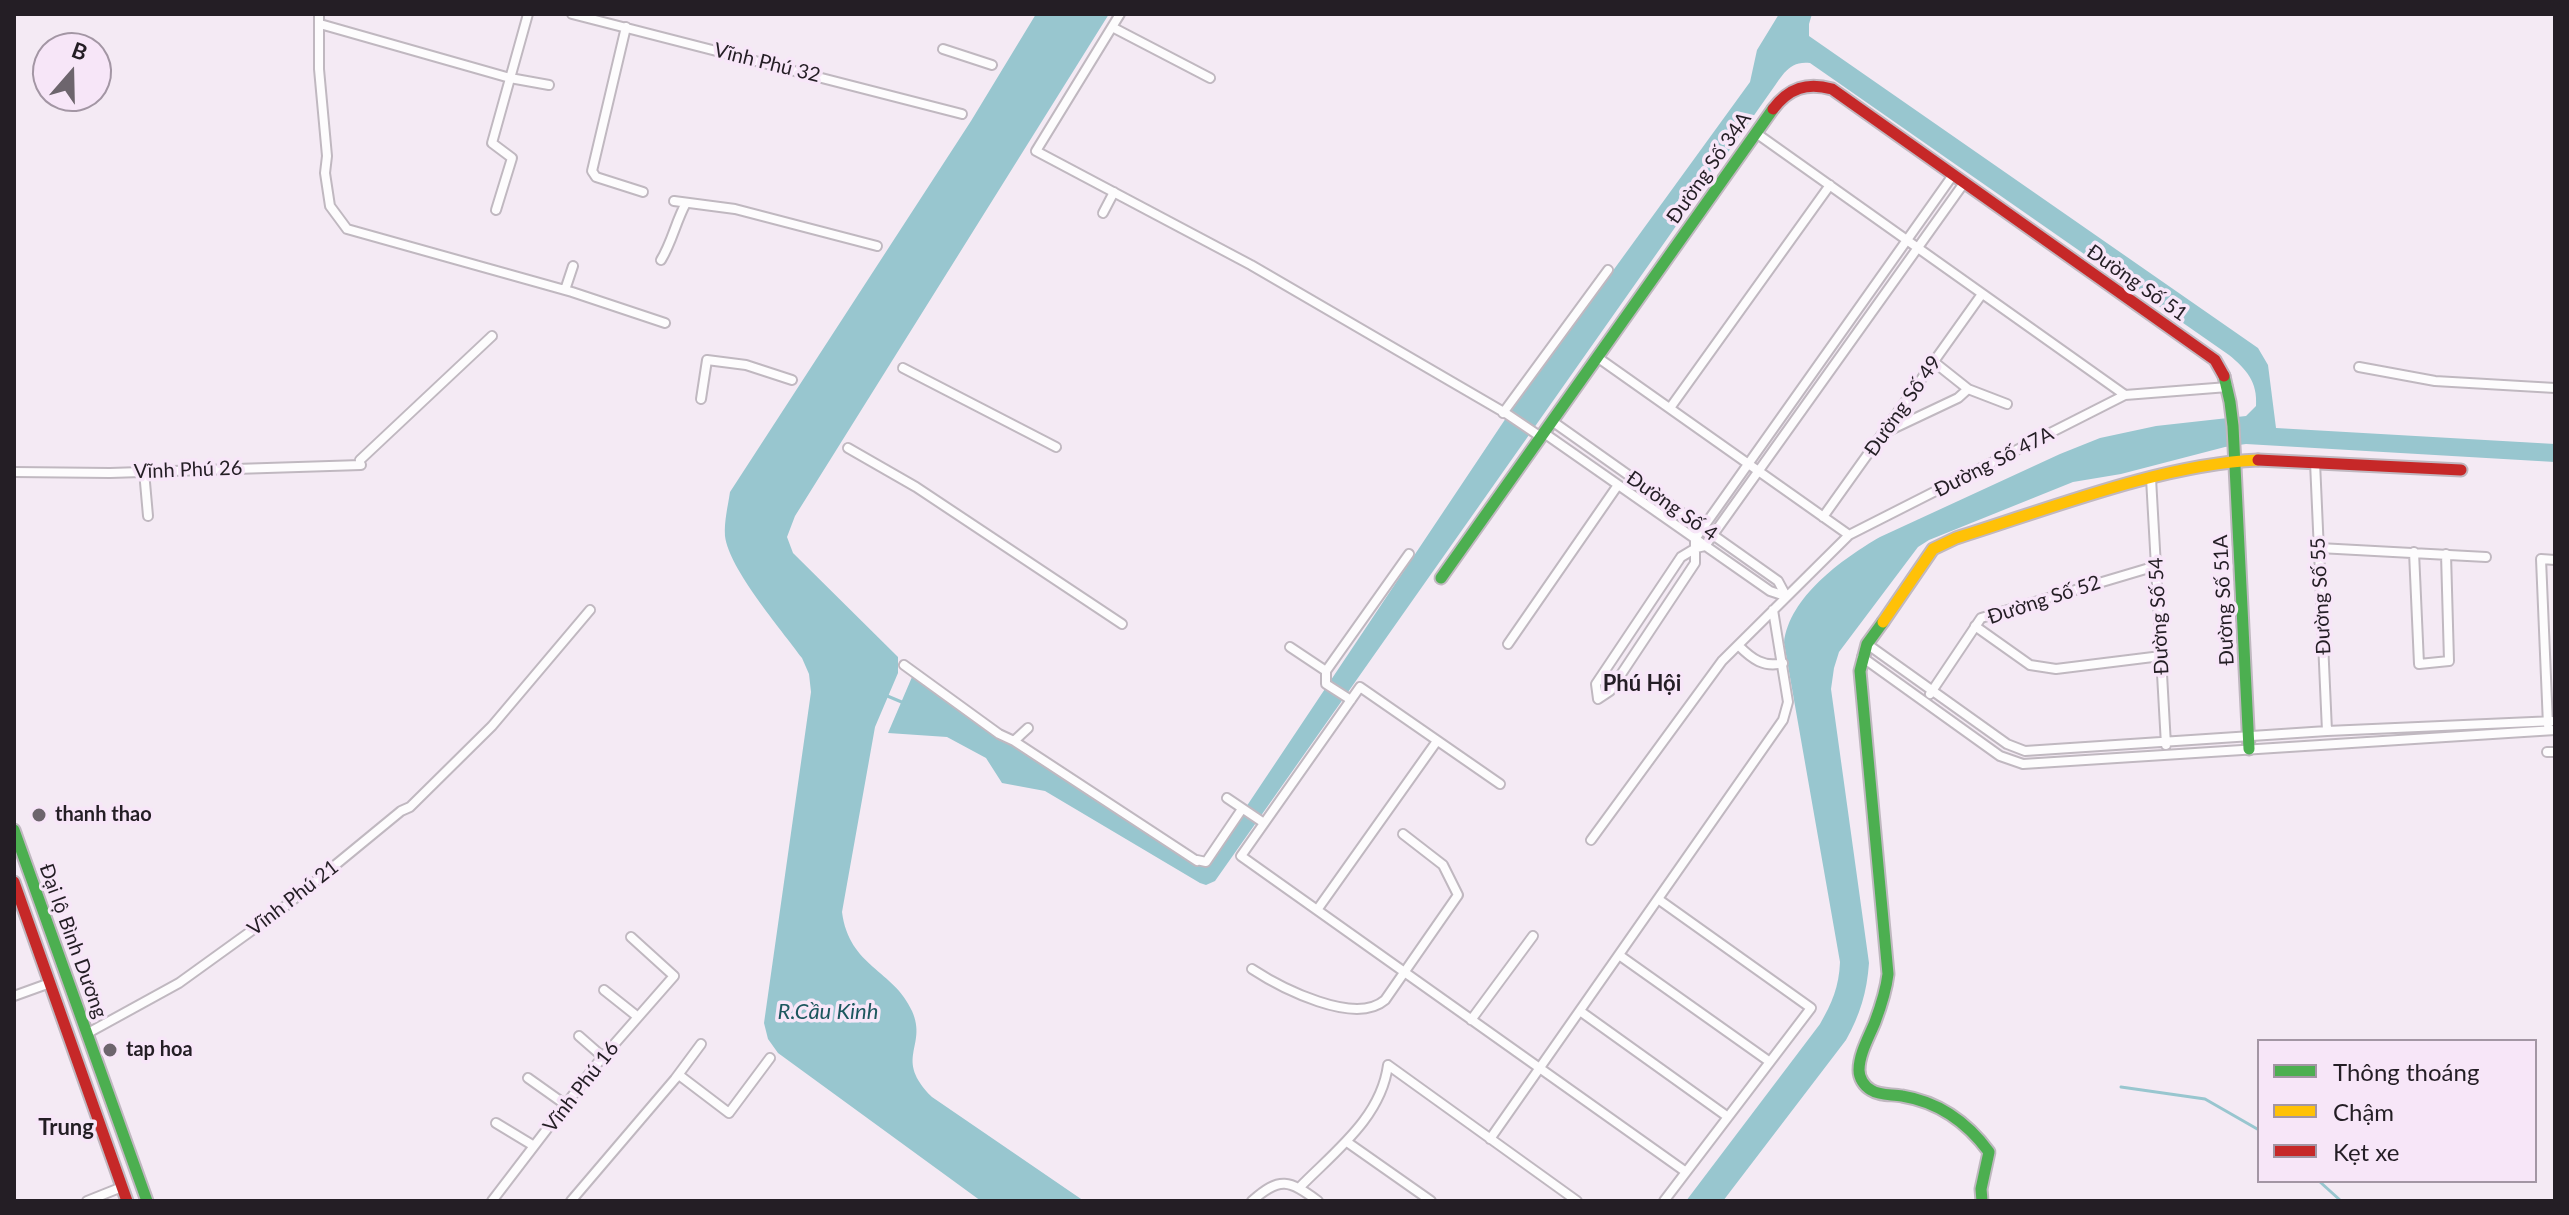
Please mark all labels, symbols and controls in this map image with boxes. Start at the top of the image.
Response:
north arrow [32,32,112,112]
text: B [68,36,91,66]
street label: Vĩnh Phú 32 [711,38,823,88]
street label: Đường Số 34A [1662,108,1756,228]
street label: Đường Số 51 [2082,240,2192,326]
street label: Đường Số 49 [1860,351,1946,461]
street label: Đường Số 47A [1930,422,2058,502]
street label: Vĩnh Phú 26 [133,456,243,484]
street label: Đường Số 4 [1622,466,1722,546]
street label: Đường Số 51A [2209,534,2239,666]
street label: Đường Số 55 [2306,537,2336,655]
street label: Đường Số 54 [2144,557,2174,675]
street label: Đường Số 52 [1985,570,2103,630]
district label: Phú Hội [1603,671,1681,697]
place label: thanh thao [55,803,152,827]
marker: thanh thao [30,806,48,824]
street label: Vĩnh Phú 21 [243,855,343,941]
street label: Đại lộ Bình Dương [34,861,112,1021]
water label: R.Cầu Kinh [778,999,878,1025]
street label: Vĩnh Phú 16 [538,1037,624,1137]
place label: tap hoa [126,1038,193,1062]
legend [2257,1039,2537,1183]
marker: tap hoa [101,1041,119,1059]
text: Thông thoáng [2333,1057,2479,1086]
text: Chậm [2333,1097,2394,1126]
district label: Trung [38,1115,94,1141]
text: Kẹt xe [2333,1137,2399,1166]

